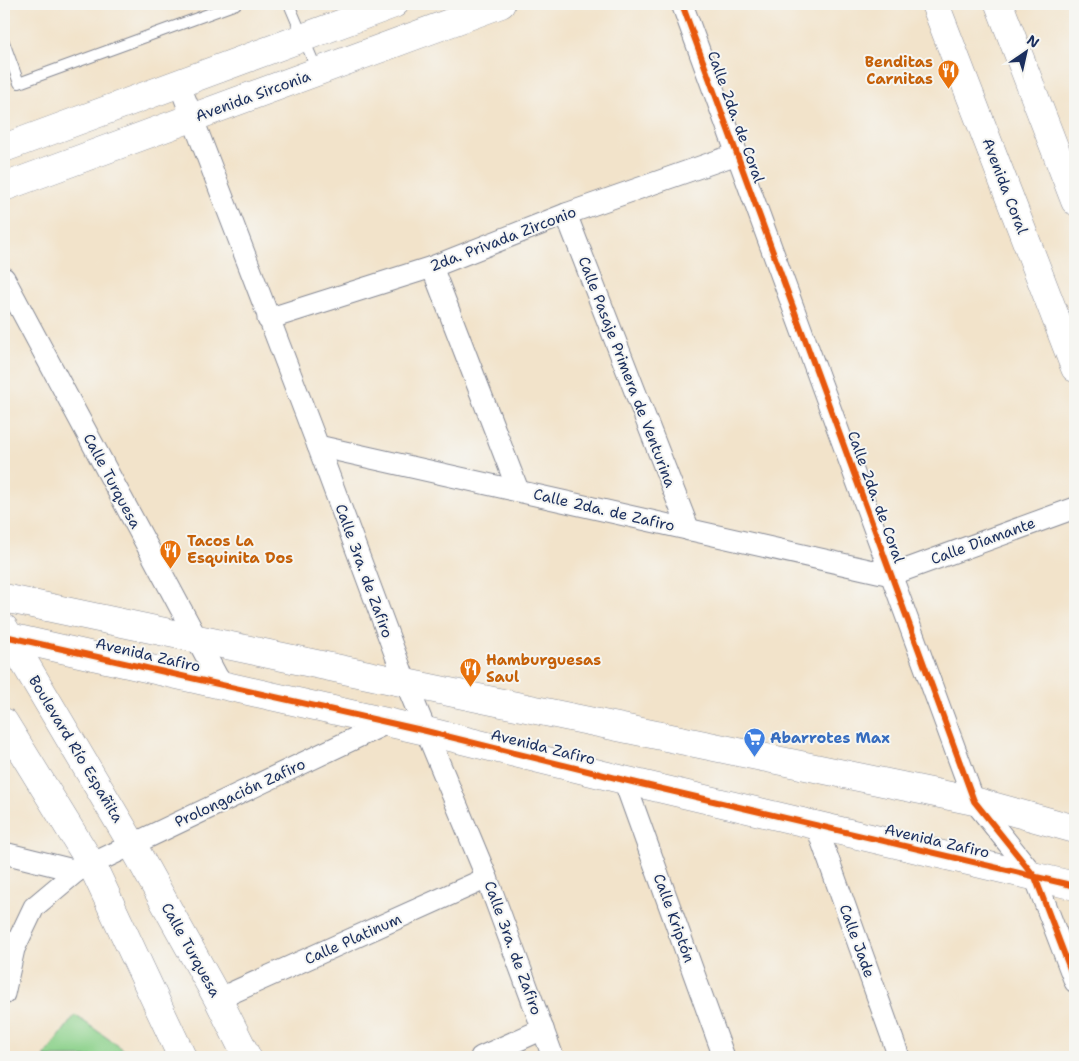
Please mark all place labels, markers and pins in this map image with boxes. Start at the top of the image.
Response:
place label: Benditas Carnitas [865,52,933,89]
restaurant icon: Benditas Carnitas [937,59,961,90]
place label: Tacos La Esquinita Dos [187,531,293,568]
restaurant icon: Tacos La Esquinita Dos [159,538,183,569]
place label: Hamburguesas Saul [486,650,601,687]
restaurant icon: Hamburguesas Saul [458,657,482,688]
supermarket icon: Abarrotes Max [742,726,766,757]
place label: Abarrotes Max [770,728,890,748]

